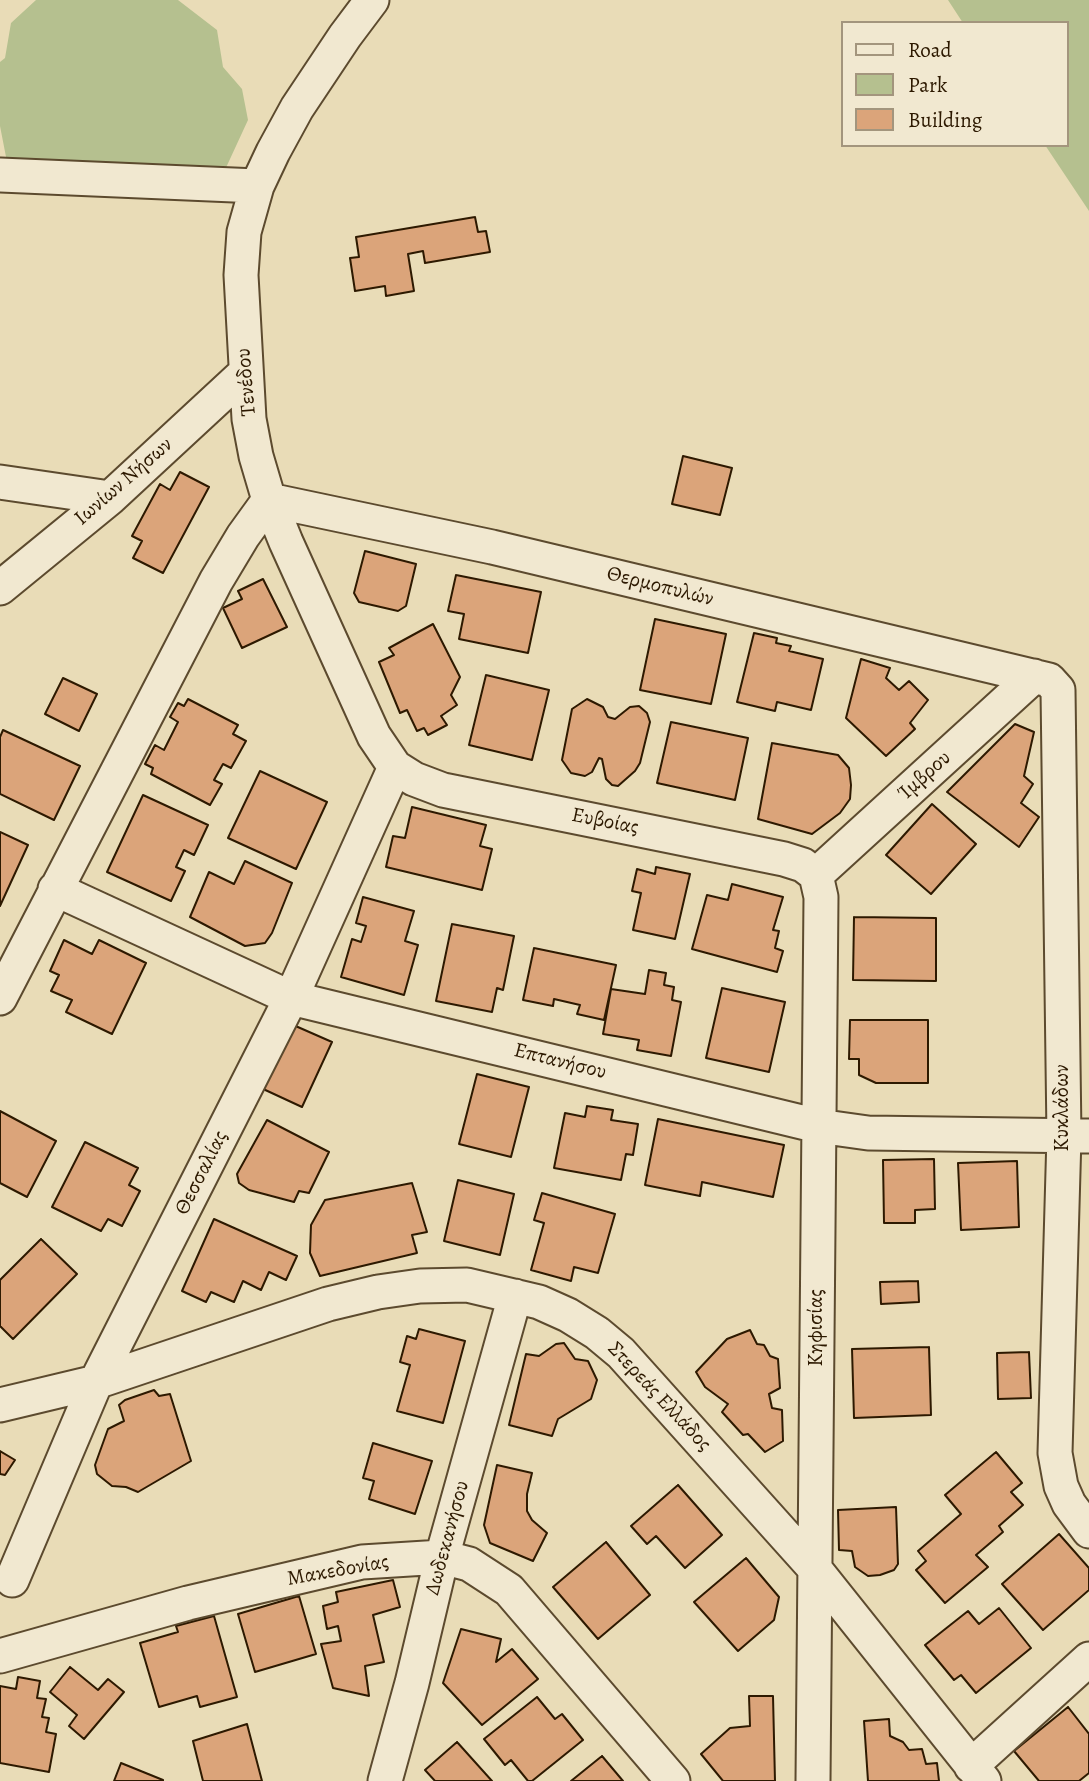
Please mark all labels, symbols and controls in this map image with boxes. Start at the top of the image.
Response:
legend [841,21,1068,147]
text: Road [908,36,952,64]
text: Park [908,71,947,99]
text: Building [908,106,982,134]
street label: Τενέδου [231,347,263,417]
street label: Ιωνίων Νήσων [70,433,178,531]
street label: Θερμοπυλών [604,562,716,612]
street label: Ίμβρου [893,746,957,806]
street label: Ευβοίας [569,803,641,841]
street label: Επτανήσου [511,1038,609,1086]
street label: Κυκλάδων [1050,1064,1076,1152]
street label: Θεσσαλίας [170,1127,234,1219]
street label: Κηφισίας [804,1289,830,1367]
street label: Στερεάς Ελλάδος [602,1337,716,1457]
street label: Δωδεκανήσου [421,1478,475,1598]
street label: Μακεδονίας [285,1550,391,1592]

